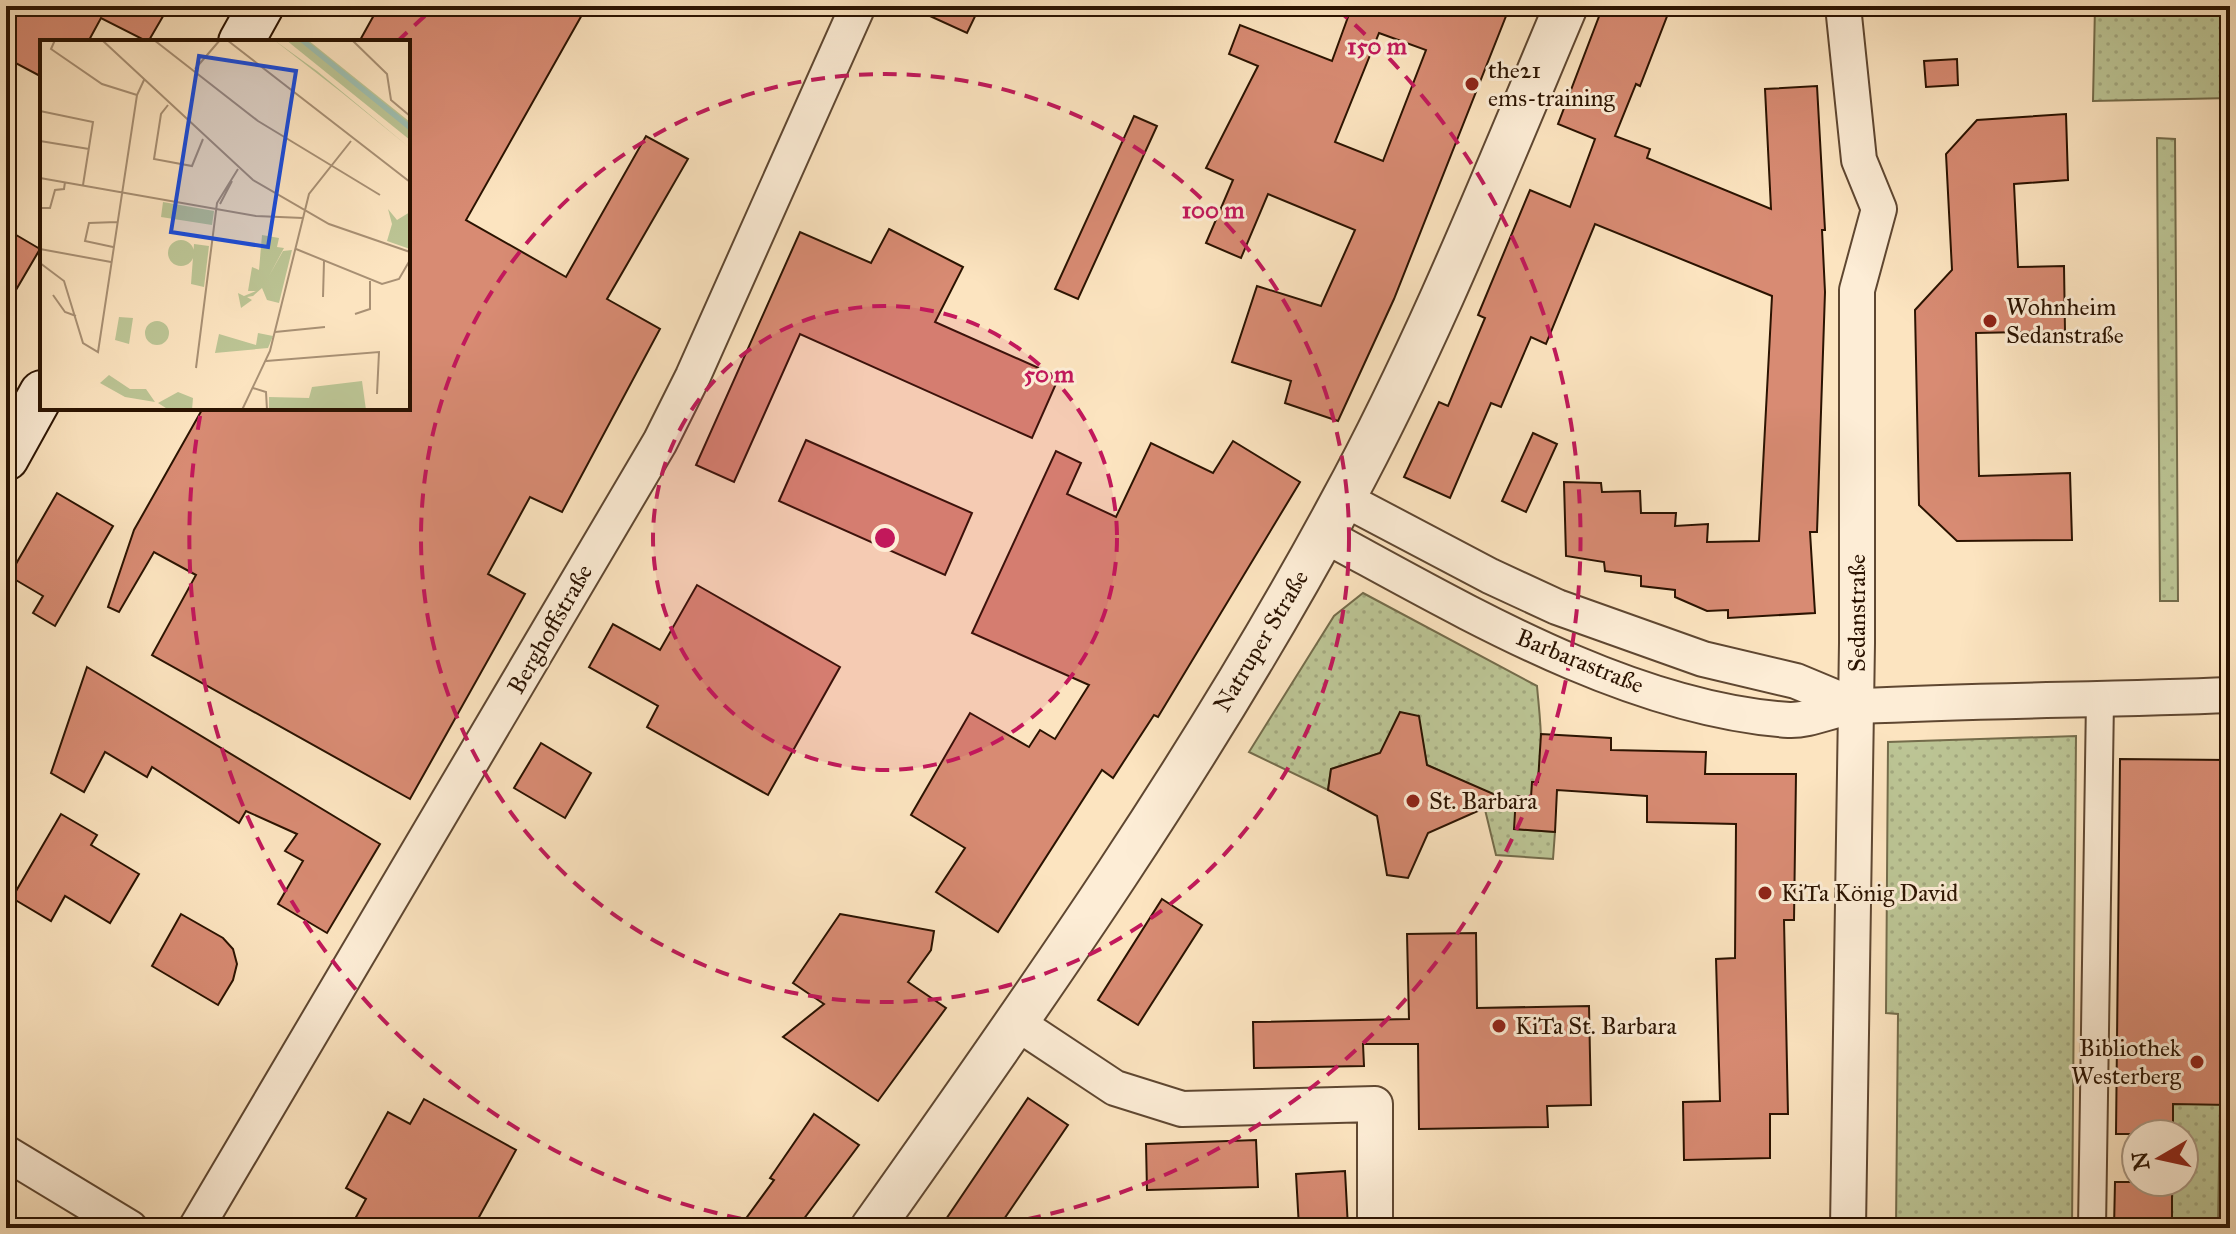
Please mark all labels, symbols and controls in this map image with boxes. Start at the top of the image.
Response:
text: 150 m [1347,31,1408,61]
inset map [40,40,410,410]
place label: the21 ems-training [1488,55,1616,113]
marker: the21 ems-training [1463,75,1481,93]
text: 100 m [1182,195,1245,225]
place label: Wohnheim Sedanstraße [2006,292,2124,350]
marker: Wohnheim Sedanstraße [1981,312,1999,330]
text: 50 m [1024,359,1075,389]
centre of rings [871,524,899,552]
street label: Sedanstraße [1842,554,1872,672]
street label: Berghoffstraße [501,559,599,699]
street label: Natruper Straße [1207,565,1315,717]
street label: Barbarastraße [1512,622,1648,700]
place label: St. Barbara [1429,786,1538,816]
marker: St. Barbara [1404,792,1422,810]
place label: KiTa König David [1781,878,1958,908]
marker: KiTa König David [1756,884,1774,902]
place label: KiTa St. Barbara [1515,1011,1678,1041]
marker: KiTa St. Barbara [1490,1017,1508,1035]
place label: Bibliothek Westerberg [2071,1033,2182,1091]
marker: Bibliothek Westerberg [2188,1053,2206,1071]
north arrow [2120,1118,2200,1198]
text: N [2126,1149,2156,1172]

